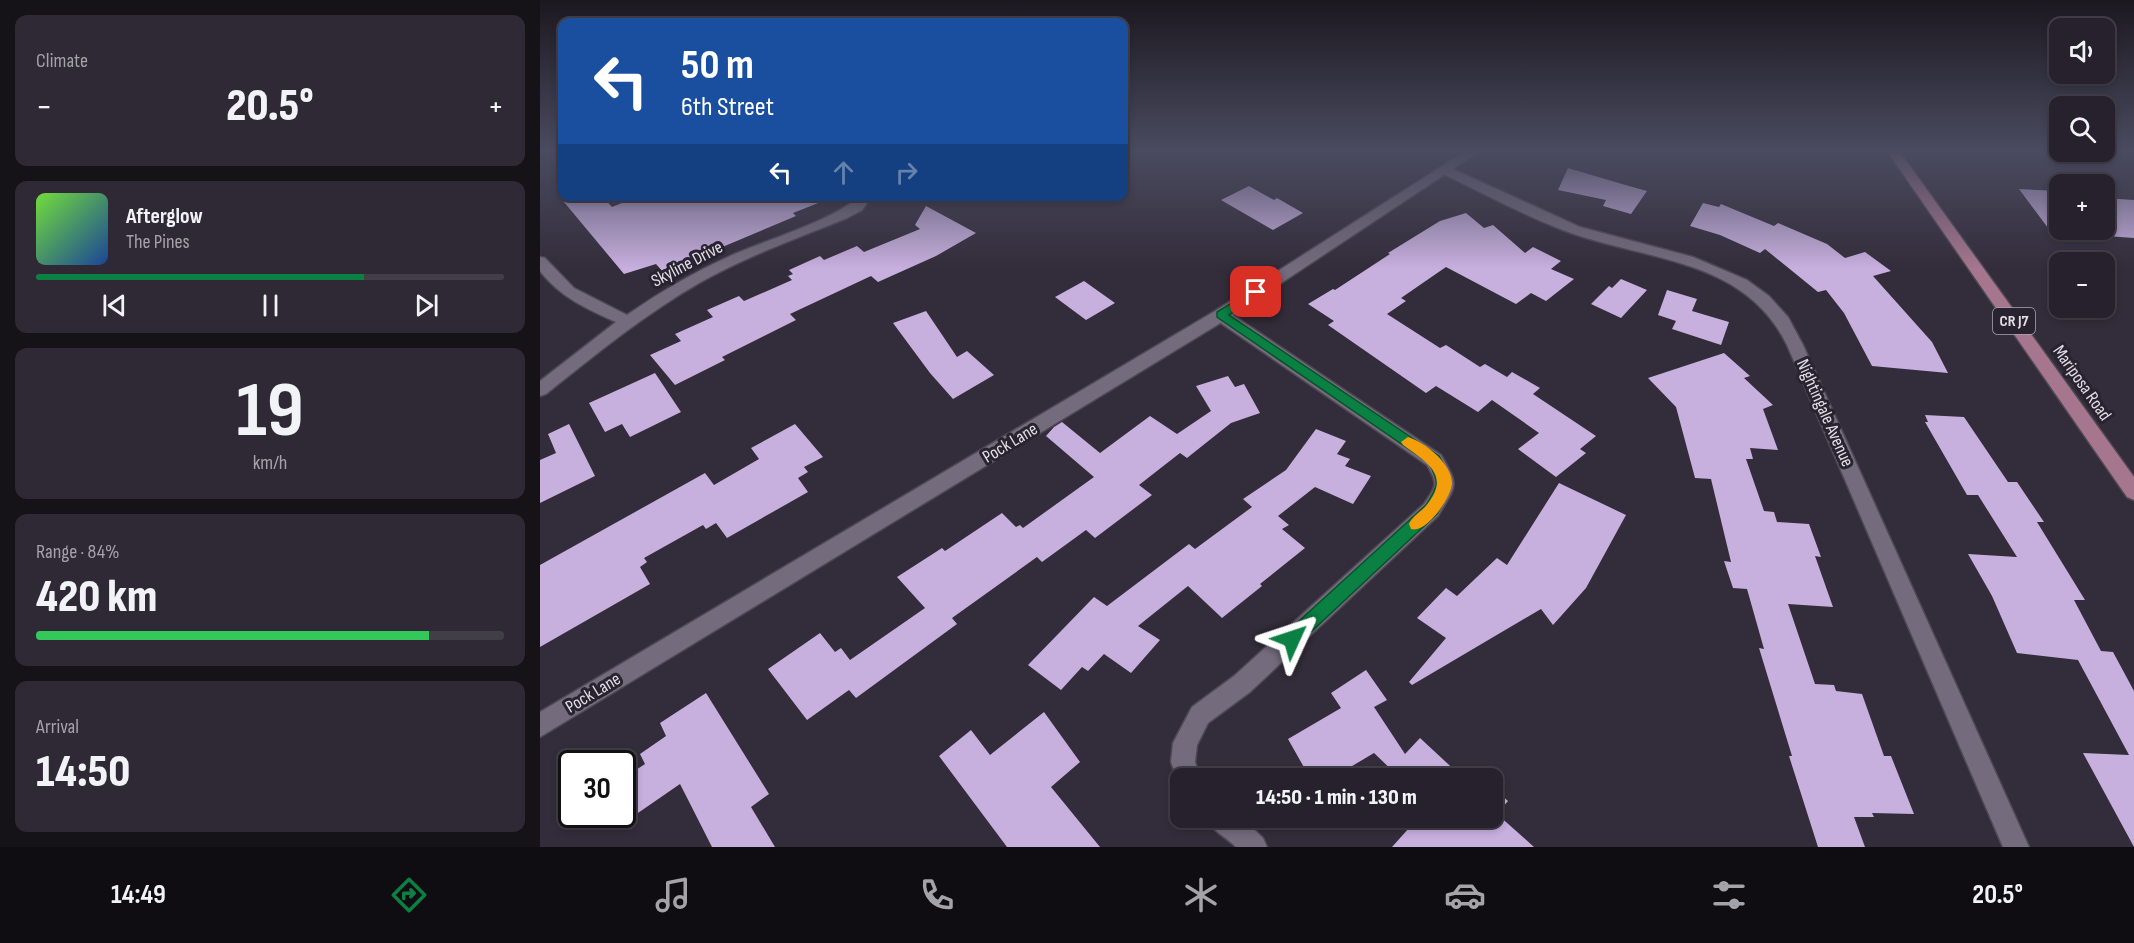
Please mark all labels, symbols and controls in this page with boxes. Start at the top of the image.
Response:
map controls [2049,18,2115,318]
button: sound [2049,18,2115,84]
text: 50 m [681,40,754,91]
icon: left [582,42,660,120]
text: Climate [36,49,88,73]
text: 20.5° [226,79,314,134]
text: − [36,87,52,127]
text: + [488,87,504,127]
text: 6th Street [681,91,774,123]
button: search [2049,96,2115,162]
icon: left [764,156,797,189]
icon: ahead [827,156,860,189]
icon: right [890,156,923,189]
button: + [2049,174,2115,240]
text: Afterglow [126,203,203,230]
text: The Pines [126,230,190,254]
street label: Skyline Drive [648,236,726,292]
button: − [2049,252,2115,318]
pin [1230,266,1281,317]
icon: arrive [1239,275,1272,308]
icon: previous [98,289,131,322]
icon: pause [254,289,287,322]
icon: next [410,289,443,322]
road number: CR J7 [1993,308,2035,334]
street label: Mariposa Road [2048,341,2116,425]
street label: Nightingale Avenue [1792,356,1858,470]
text: 19 [236,365,304,458]
street label: Pock Lane [979,418,1041,468]
text: km/h [253,451,287,475]
text: Range · 84% [36,540,120,564]
text: 420 km [36,570,157,625]
position arrow [1260,607,1324,671]
street label: Pock Lane [562,668,624,718]
text: Arrival [36,715,79,739]
text: 14:50 [36,745,130,800]
speed limit sign: 30 [558,750,636,828]
text: 14:50 · 1 min · 130 m [1256,784,1417,811]
icon: directions [388,874,430,916]
icon: music [652,874,694,916]
icon: phone [916,874,958,916]
icon: climate [1180,874,1222,916]
icon: car [1444,874,1486,916]
icon: filters [1708,874,1750,916]
text: 14:49 [111,879,166,911]
text: 20.5° [1972,879,2023,911]

